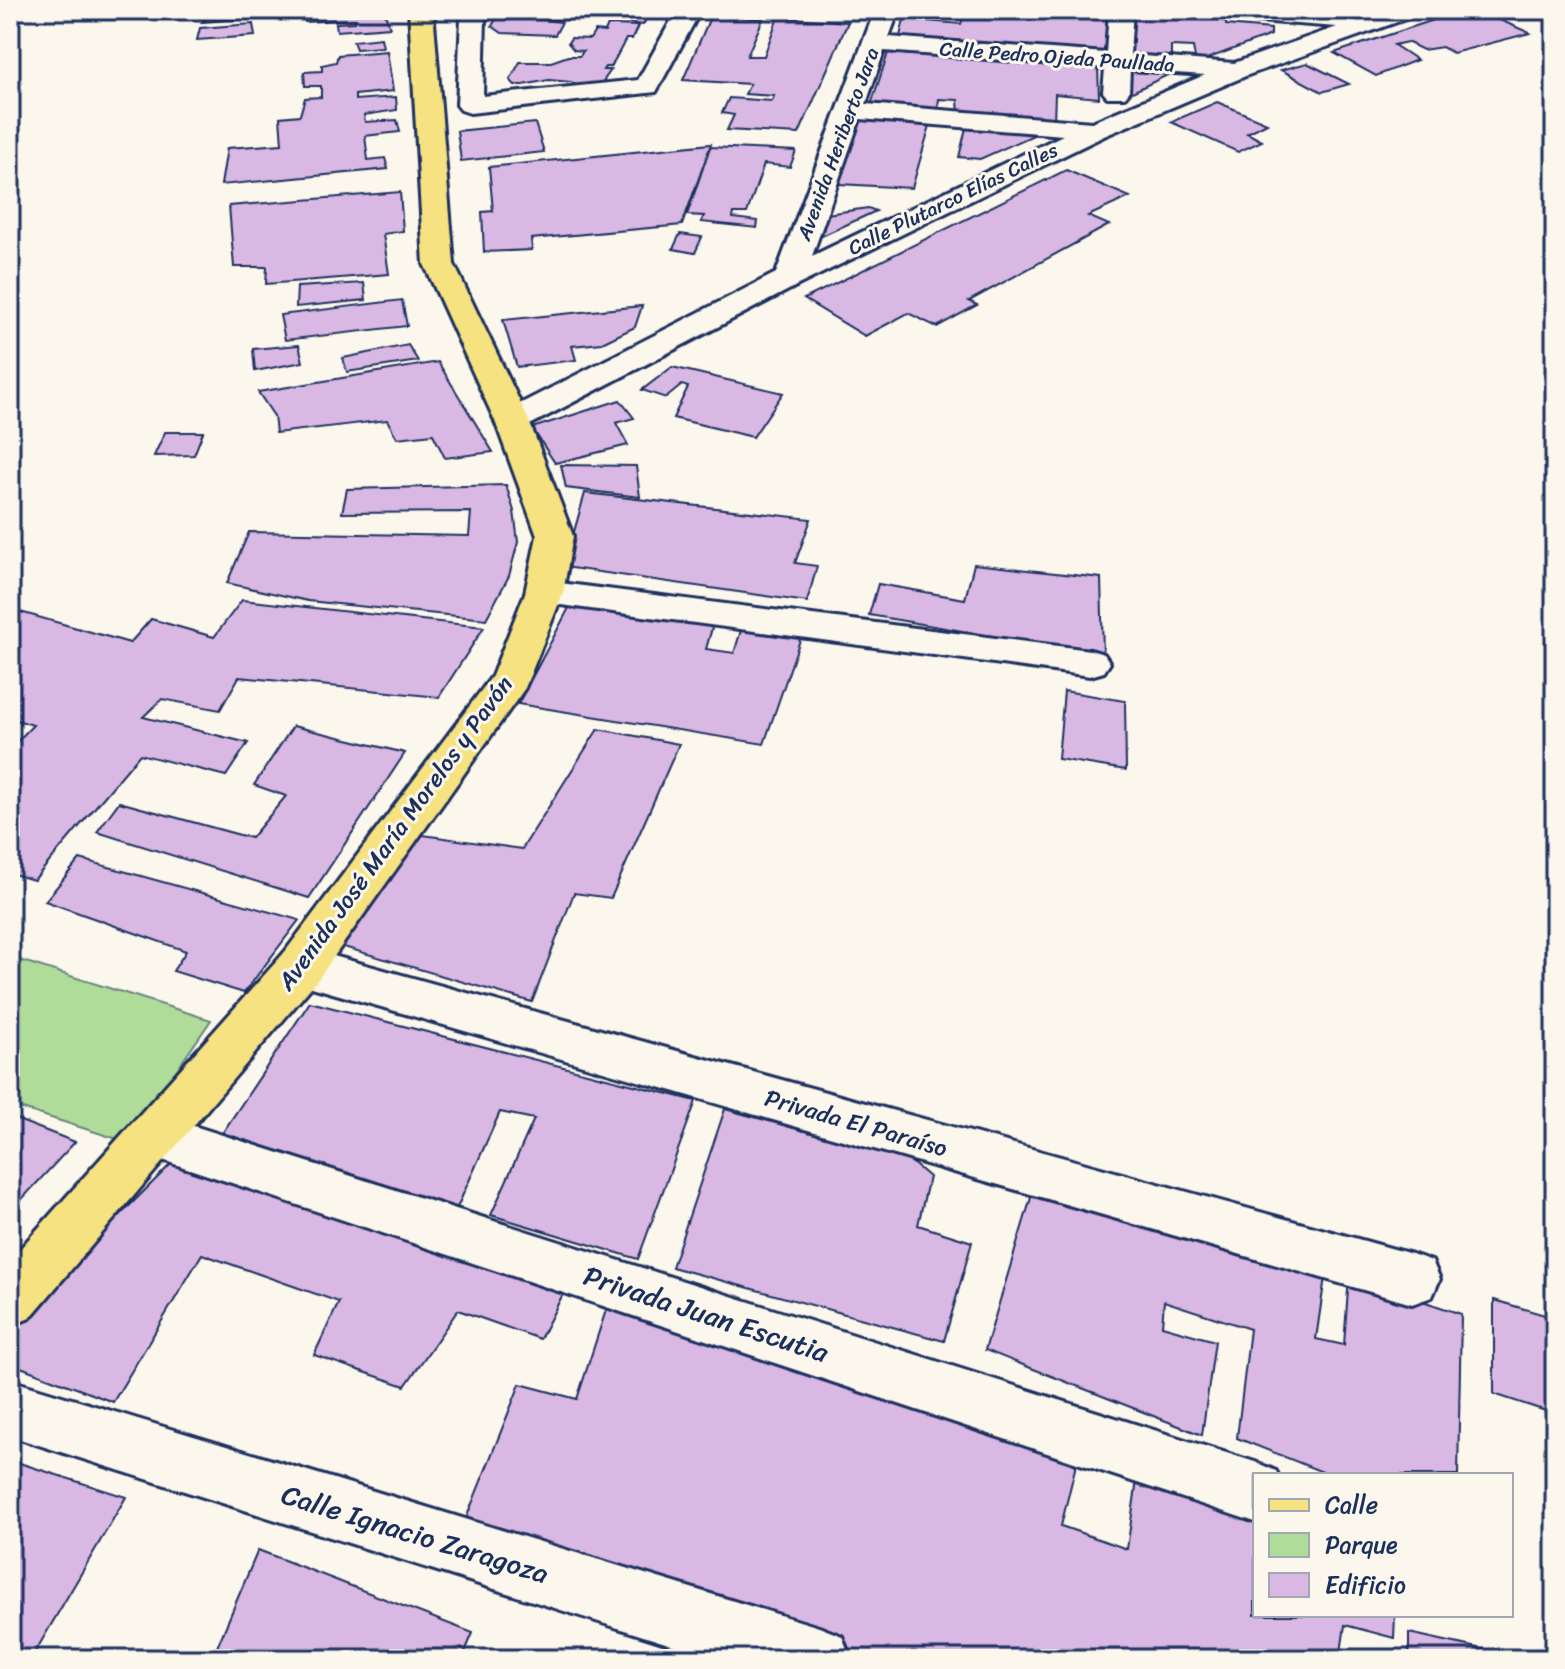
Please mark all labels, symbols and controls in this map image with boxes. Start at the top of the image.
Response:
street label: Calle Pedro Ojeda Paullada [938,31,1176,83]
street label: Avenida Heriberto Jara [786,43,889,246]
street label: Calle Plutarco Elías Calles [842,133,1065,265]
street label: Avenida José María Morelos y Pavón [265,666,524,1000]
street label: Privada El Paraíso [760,1077,952,1169]
street label: Privada Juan Escutia [577,1251,836,1377]
street label: Calle Ignacio Zaragoza [275,1470,555,1598]
legend [1253,1473,1513,1617]
text: Calle [1325,1484,1378,1526]
text: Parque [1325,1524,1398,1566]
text: Edificio [1325,1564,1406,1606]

